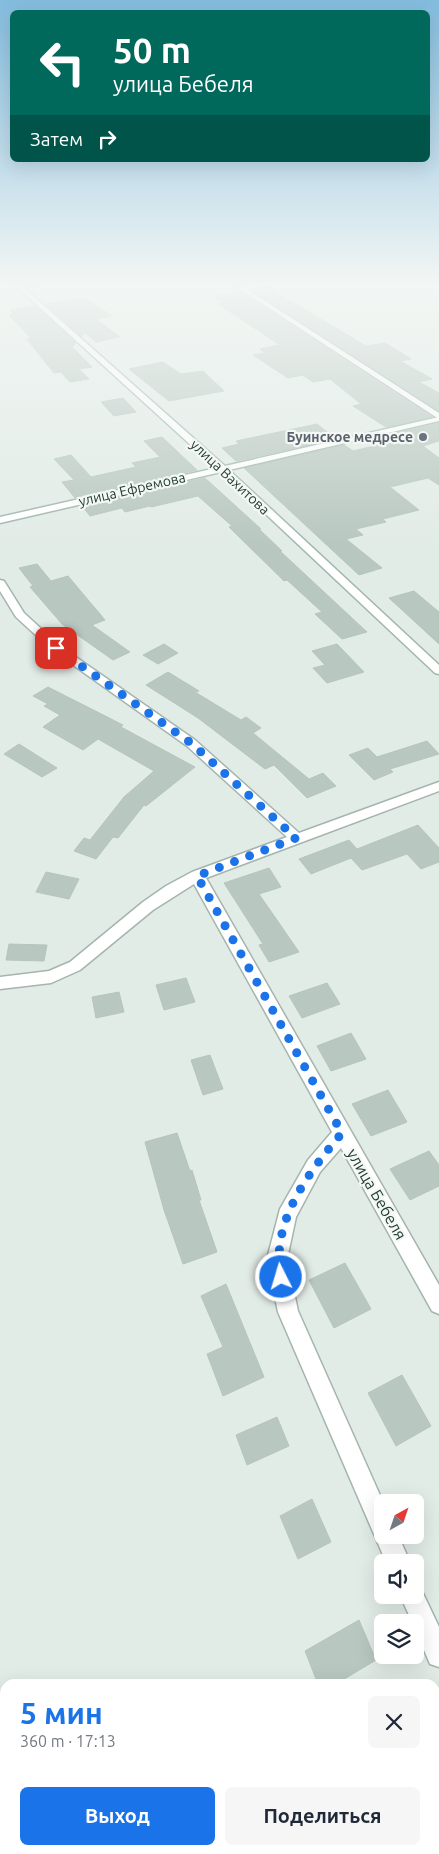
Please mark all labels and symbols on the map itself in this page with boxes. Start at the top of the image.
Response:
place label: Буинское медресе [287,429,413,445]
marker: Буинское медресе [417,431,429,443]
street label: улица Вахитова [187,436,273,518]
street label: улица Ефремова [77,469,187,509]
pin [35,627,77,669]
street label: улица Бебеля [344,1145,410,1243]
position arrow [254,1250,306,1302]
north arrow [374,1494,424,1544]

